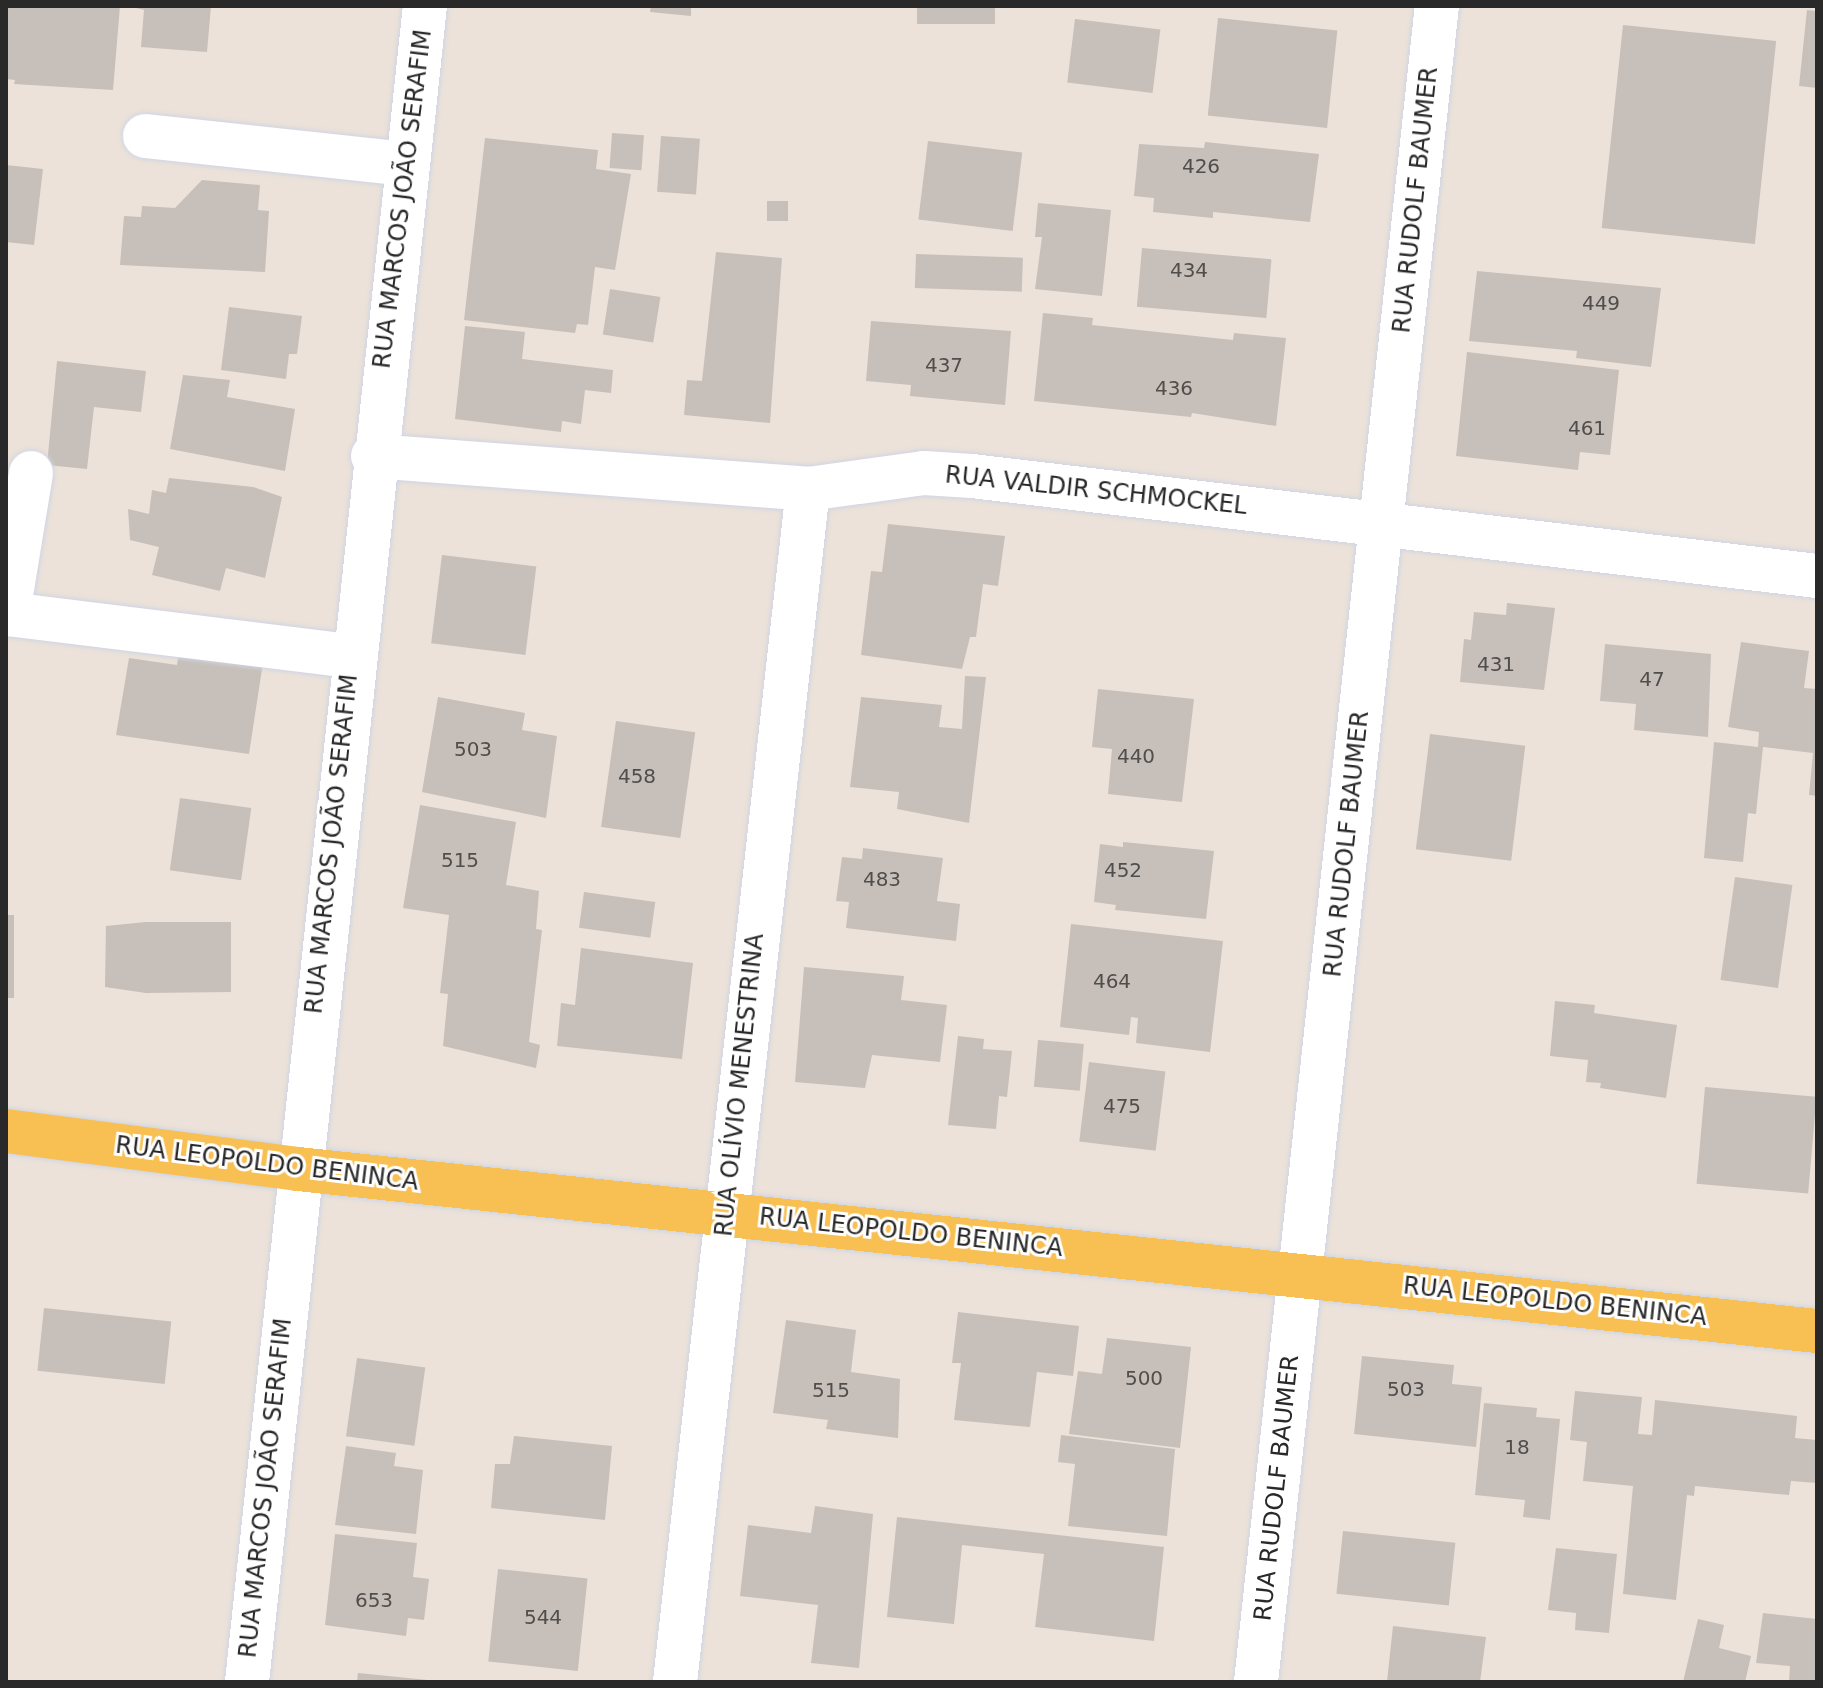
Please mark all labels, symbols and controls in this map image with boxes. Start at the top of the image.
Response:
street label: RUA MARCOS JOÃO SERAFIM [368,28,438,370]
street label: RUA RUDOLF BAUMER [1388,65,1444,335]
house number: 426 [1182,154,1220,178]
house number: 434 [1170,258,1208,282]
house number: 449 [1582,291,1620,315]
house number: 437 [925,353,963,377]
house number: 436 [1155,376,1193,400]
house number: 461 [1568,416,1606,440]
street label: RUA VALDIR SCHMOCKEL [944,461,1248,521]
house number: 431 [1477,652,1515,676]
house number: 47 [1639,667,1665,691]
street label: RUA MARCOS JOÃO SERAFIM [300,673,364,1015]
street label: RUA RUDOLF BAUMER [1319,709,1375,979]
house number: 503 [454,737,492,761]
house number: 440 [1117,744,1155,768]
house number: 458 [618,764,656,788]
house number: 515 [441,848,479,872]
house number: 452 [1104,858,1142,882]
house number: 483 [863,867,901,891]
street label: RUA OLÍVIO MENESTRINA [710,932,770,1238]
house number: 464 [1093,969,1131,993]
house number: 475 [1103,1094,1141,1118]
street label: RUA LEOPOLDO BENINCA [114,1131,420,1197]
street label: RUA LEOPOLDO BENINCA [758,1203,1064,1263]
street label: RUA LEOPOLDO BENINCA [1402,1272,1708,1332]
street label: RUA MARCOS JOÃO SERAFIM [234,1317,298,1659]
street label: RUA RUDOLF BAUMER [1249,1353,1305,1623]
house number: 500 [1125,1366,1163,1390]
house number: 503 [1387,1377,1425,1401]
house number: 515 [812,1378,850,1402]
house number: 18 [1504,1435,1530,1459]
house number: 653 [355,1588,393,1612]
house number: 544 [524,1605,562,1629]

